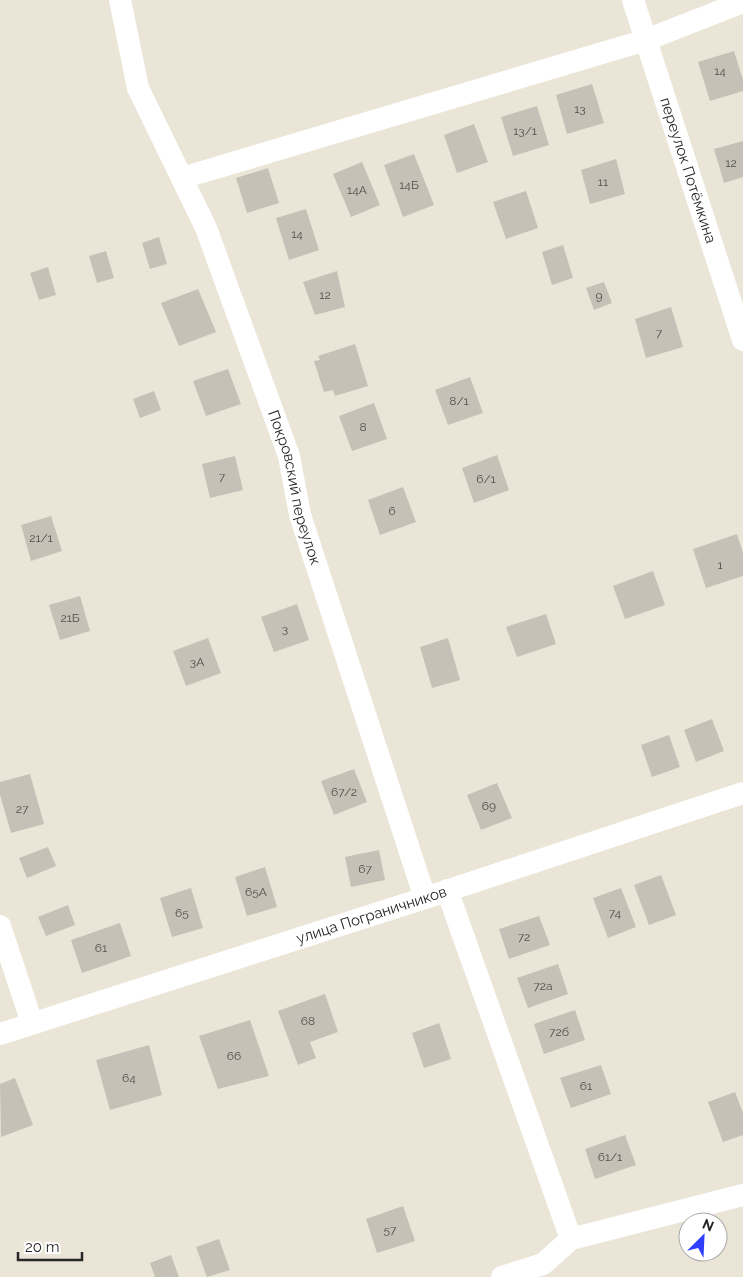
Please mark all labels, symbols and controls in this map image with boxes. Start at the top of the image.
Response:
house number: 14 [714,64,726,78]
street label: переулок Потёмкина [656,95,720,246]
house number: 13 [574,102,586,116]
house number: 13/1 [513,124,537,138]
house number: 12 [725,156,737,170]
house number: 11 [598,175,608,189]
house number: 14Б [399,178,419,192]
house number: 14А [347,183,367,197]
house number: 14 [291,227,303,241]
house number: 12 [319,288,331,302]
house number: 9 [595,289,603,303]
house number: 7 [656,326,663,340]
house number: 8/1 [449,394,469,408]
street label: Покровский переулок [264,408,325,567]
house number: 8 [359,420,367,434]
house number: 7 [219,470,226,484]
house number: 6/1 [476,472,496,486]
house number: 6 [388,504,396,518]
house number: 21/1 [29,531,53,545]
house number: 1 [717,558,723,572]
house number: 21Б [60,611,80,625]
house number: 3 [282,622,288,636]
house number: 3А [190,655,204,669]
house number: 67/2 [331,785,357,799]
house number: 69 [482,799,496,813]
house number: 27 [16,802,29,816]
house number: 67 [358,862,372,876]
street label: улица Пограничников [294,882,449,948]
house number: 65А [245,885,267,899]
house number: 65 [175,906,189,920]
house number: 74 [609,906,622,920]
house number: 72 [518,930,530,944]
house number: 61 [95,941,107,955]
house number: 72а [533,979,553,993]
house number: 68 [301,1014,315,1028]
house number: 72б [549,1025,569,1039]
house number: 66 [227,1049,241,1063]
house number: 64 [122,1071,136,1085]
house number: 61 [580,1079,592,1093]
house number: 61/1 [598,1150,622,1164]
north arrow [678,1212,728,1262]
text: N [700,1216,716,1235]
house number: 57 [384,1223,397,1237]
scale bar [18,1230,81,1262]
text: 20 m [25,1238,60,1256]

